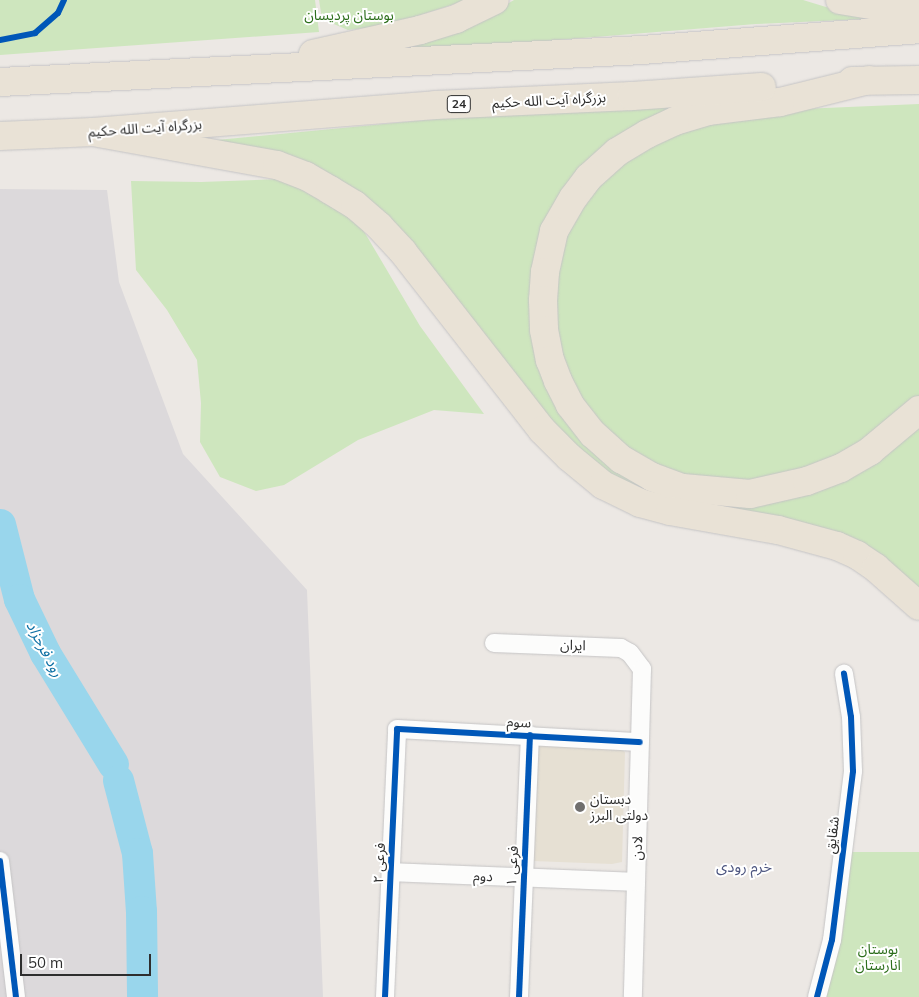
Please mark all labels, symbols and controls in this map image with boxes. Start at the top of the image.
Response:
park label: بوستان پردیسان [304,7,394,23]
street label: بزرگراه آیت الله حکیم [492,89,606,111]
road number: 24 [446,95,472,114]
street label: بزرگراه آیت الله حکیم [88,116,202,140]
water label: رود فرحزاد [23,618,67,680]
street label: ایران [560,636,586,654]
street label: سوم [506,713,532,731]
place label: دبستان دولتی البرز [590,791,648,824]
marker: دبستان دولتی البرز [574,801,586,813]
street label: شقایق [821,815,843,855]
street label: لادن [628,836,646,860]
street label: فرعی ۲ [370,842,388,884]
street label: فرعی ۱ [503,845,521,887]
district label: خرم رودی [716,858,772,876]
street label: دوم [473,867,493,885]
park label: بوستان انارستان [855,941,901,974]
scale bar [22,944,154,976]
text: 50 m [28,953,63,972]

